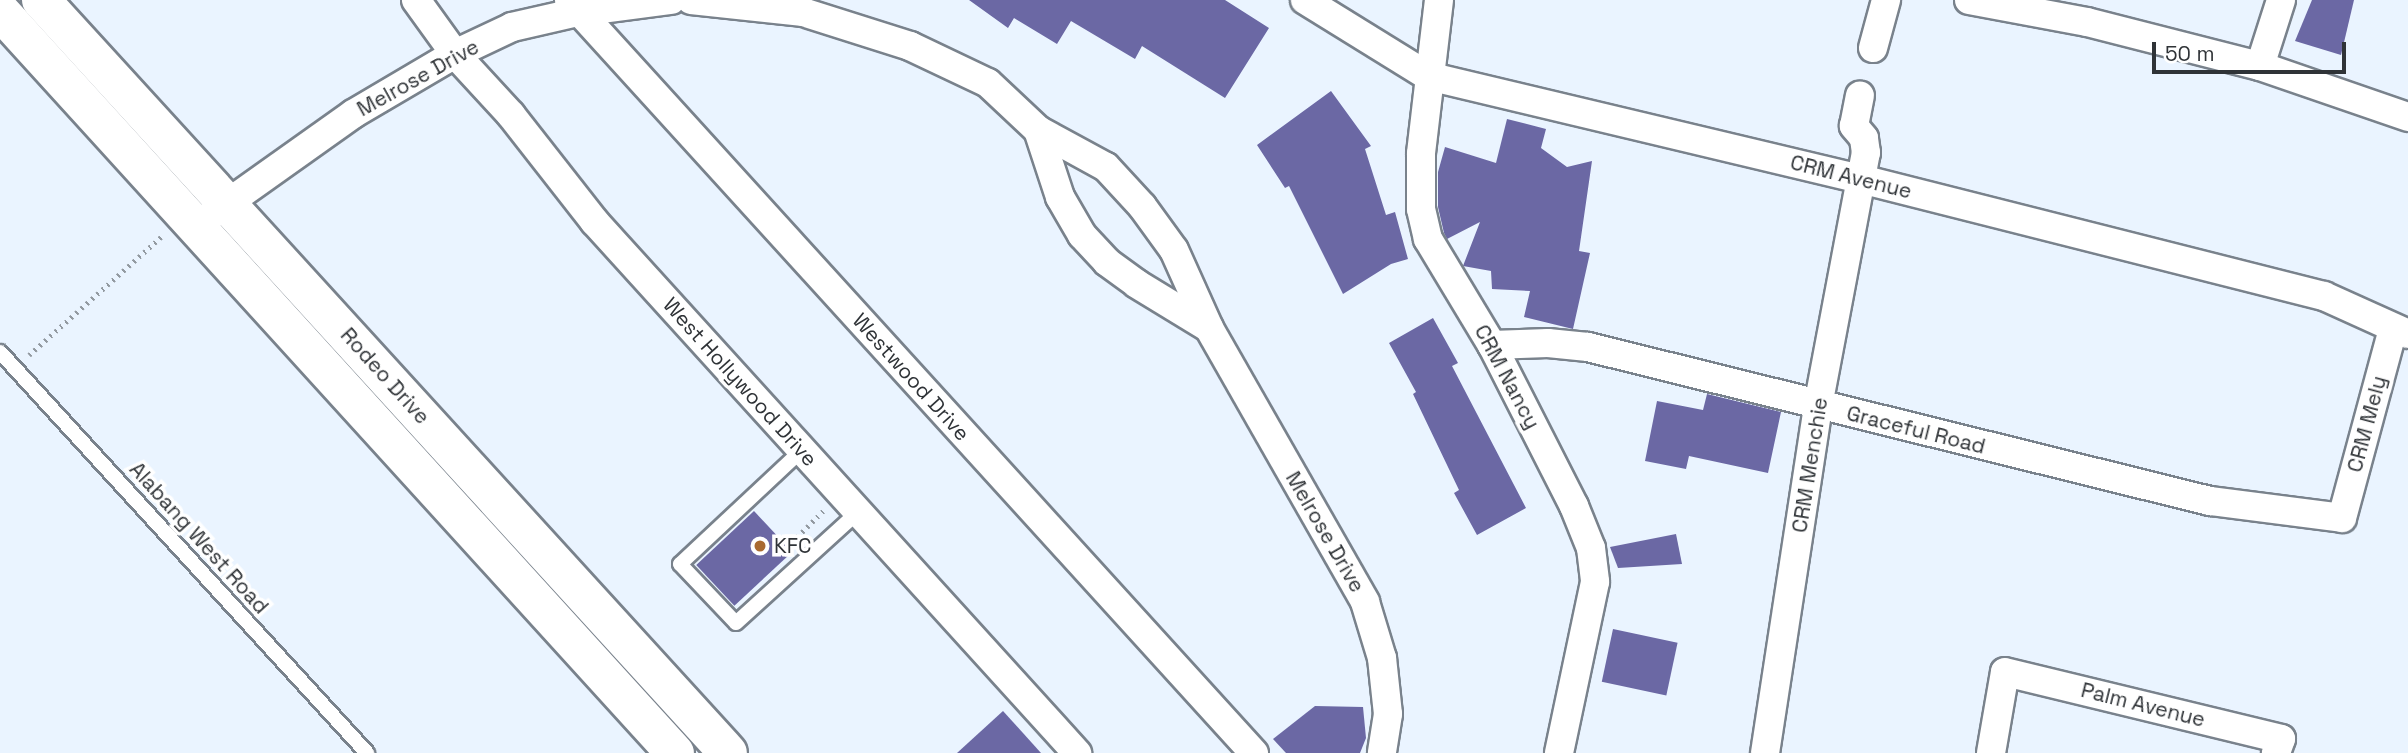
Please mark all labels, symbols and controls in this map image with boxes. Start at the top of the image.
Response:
scale bar [2156,28,2350,72]
street label: Melrose Drive [353,34,483,122]
text: 50 m [2165,40,2215,67]
street label: CRM Avenue [1788,150,1914,204]
street label: West Hollywood Drive [658,293,822,471]
street label: Westwood Drive [847,308,975,446]
street label: CRM Nancy [1469,320,1545,434]
street label: Rodeo Drive [335,323,435,429]
street label: CRM Mely [2342,373,2392,475]
street label: CRM Menchie [1787,395,1833,535]
street label: Graceful Road [1844,401,1988,459]
street label: Alabang West Road [124,457,274,619]
street label: Melrose Drive [1280,467,1370,597]
place label: KFC [774,533,811,559]
marker: KFC [752,538,768,554]
street label: Palm Avenue [2078,677,2208,733]

